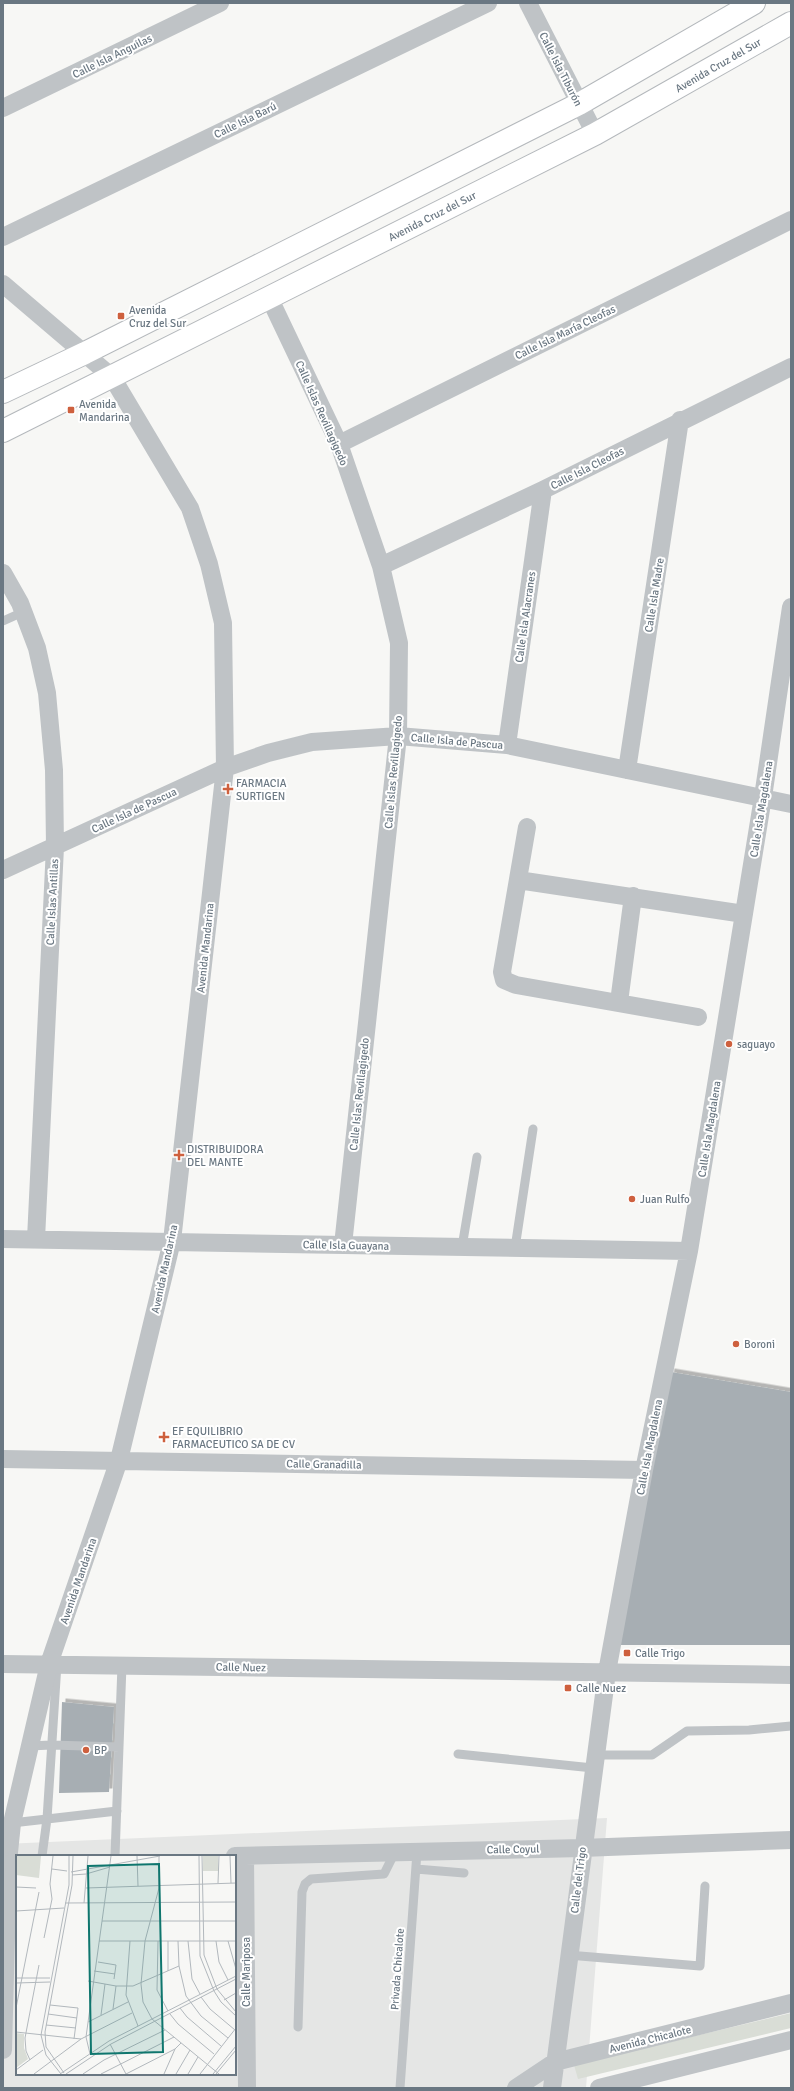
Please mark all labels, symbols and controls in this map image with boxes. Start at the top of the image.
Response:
street label: Calle Isla Tiburón [536,30,585,108]
street label: Calle Isla Anguilas [70,32,154,81]
street label: Avenida Cruz del Sur [673,36,763,95]
street label: Calle Isla Barú [212,100,279,141]
street label: Avenida Cruz del Sur [386,189,478,244]
street label: Calle Isla María Cleofas [513,302,618,362]
place label: Avenida Cruz del Sur [129,304,186,330]
marker: Avenida Cruz del Sur [116,311,126,321]
street label: Calle Islas Revillagigedo [293,359,351,468]
place label: Avenida Mandarina [79,398,130,424]
marker: Avenida Mandarina [66,405,76,415]
street label: Calle Isla Cleofas [548,444,626,493]
street label: Calle Isla Madre [642,557,667,633]
street label: Calle Isla Alacranes [513,570,538,664]
street label: Calle Islas Revillagigedo [382,715,405,829]
street label: Calle Isla de Pascua [410,731,504,752]
street label: Calle Isla Magdalena [747,760,776,858]
place label: FARMACIA SURTIGEN [236,777,287,803]
marker: FARMACIA SURTIGEN [223,784,233,794]
street label: Calle Isla de Pascua [90,785,179,836]
street label: Calle Islas Antillas [44,858,61,946]
street label: Avenida Mandarina [194,902,217,994]
street label: Calle Islas Revillagigedo [347,1037,372,1151]
place label: saguayo [737,1038,776,1051]
marker: saguayo [724,1039,734,1049]
street label: Calle Isla Magdalena [695,1080,724,1178]
place label: DISTRIBUIDORA DEL MANTE [187,1143,264,1169]
marker: DISTRIBUIDORA DEL MANTE [174,1150,184,1160]
place label: Juan Rulfo [640,1193,690,1206]
marker: Juan Rulfo [627,1194,637,1204]
street label: Avenida Mandarina [149,1223,180,1315]
street label: Calle Isla Guayana [303,1238,390,1253]
place label: Boroni [744,1338,775,1351]
marker: Boroni [731,1339,741,1349]
street label: Calle Isla Magdalena [634,1398,665,1496]
place label: EF EQUILIBRIO FARMACEUTICO SA DE CV [172,1425,296,1451]
marker: EF EQUILIBRIO FARMACEUTICO SA DE CV [159,1432,169,1442]
street label: Calle Granadilla [286,1457,362,1472]
street label: Avenida Mandarina [58,1536,99,1626]
place label: Calle Trigo [635,1647,685,1660]
marker: Calle Trigo [622,1648,632,1658]
street label: Calle Nuez [216,1661,266,1674]
place label: Calle Nuez [576,1682,626,1695]
marker: Calle Nuez [563,1683,573,1693]
place label: BP [94,1744,107,1757]
marker: BP [81,1745,91,1755]
street label: Calle Coyul [486,1843,540,1856]
street label: Calle del Trigo [568,1846,589,1914]
inset map [16,1855,236,2075]
street label: Privada Chicalote [388,1928,407,2010]
street label: Calle Mariposa [240,1937,253,2007]
street label: Avenida Chicalote [608,2023,692,2056]

